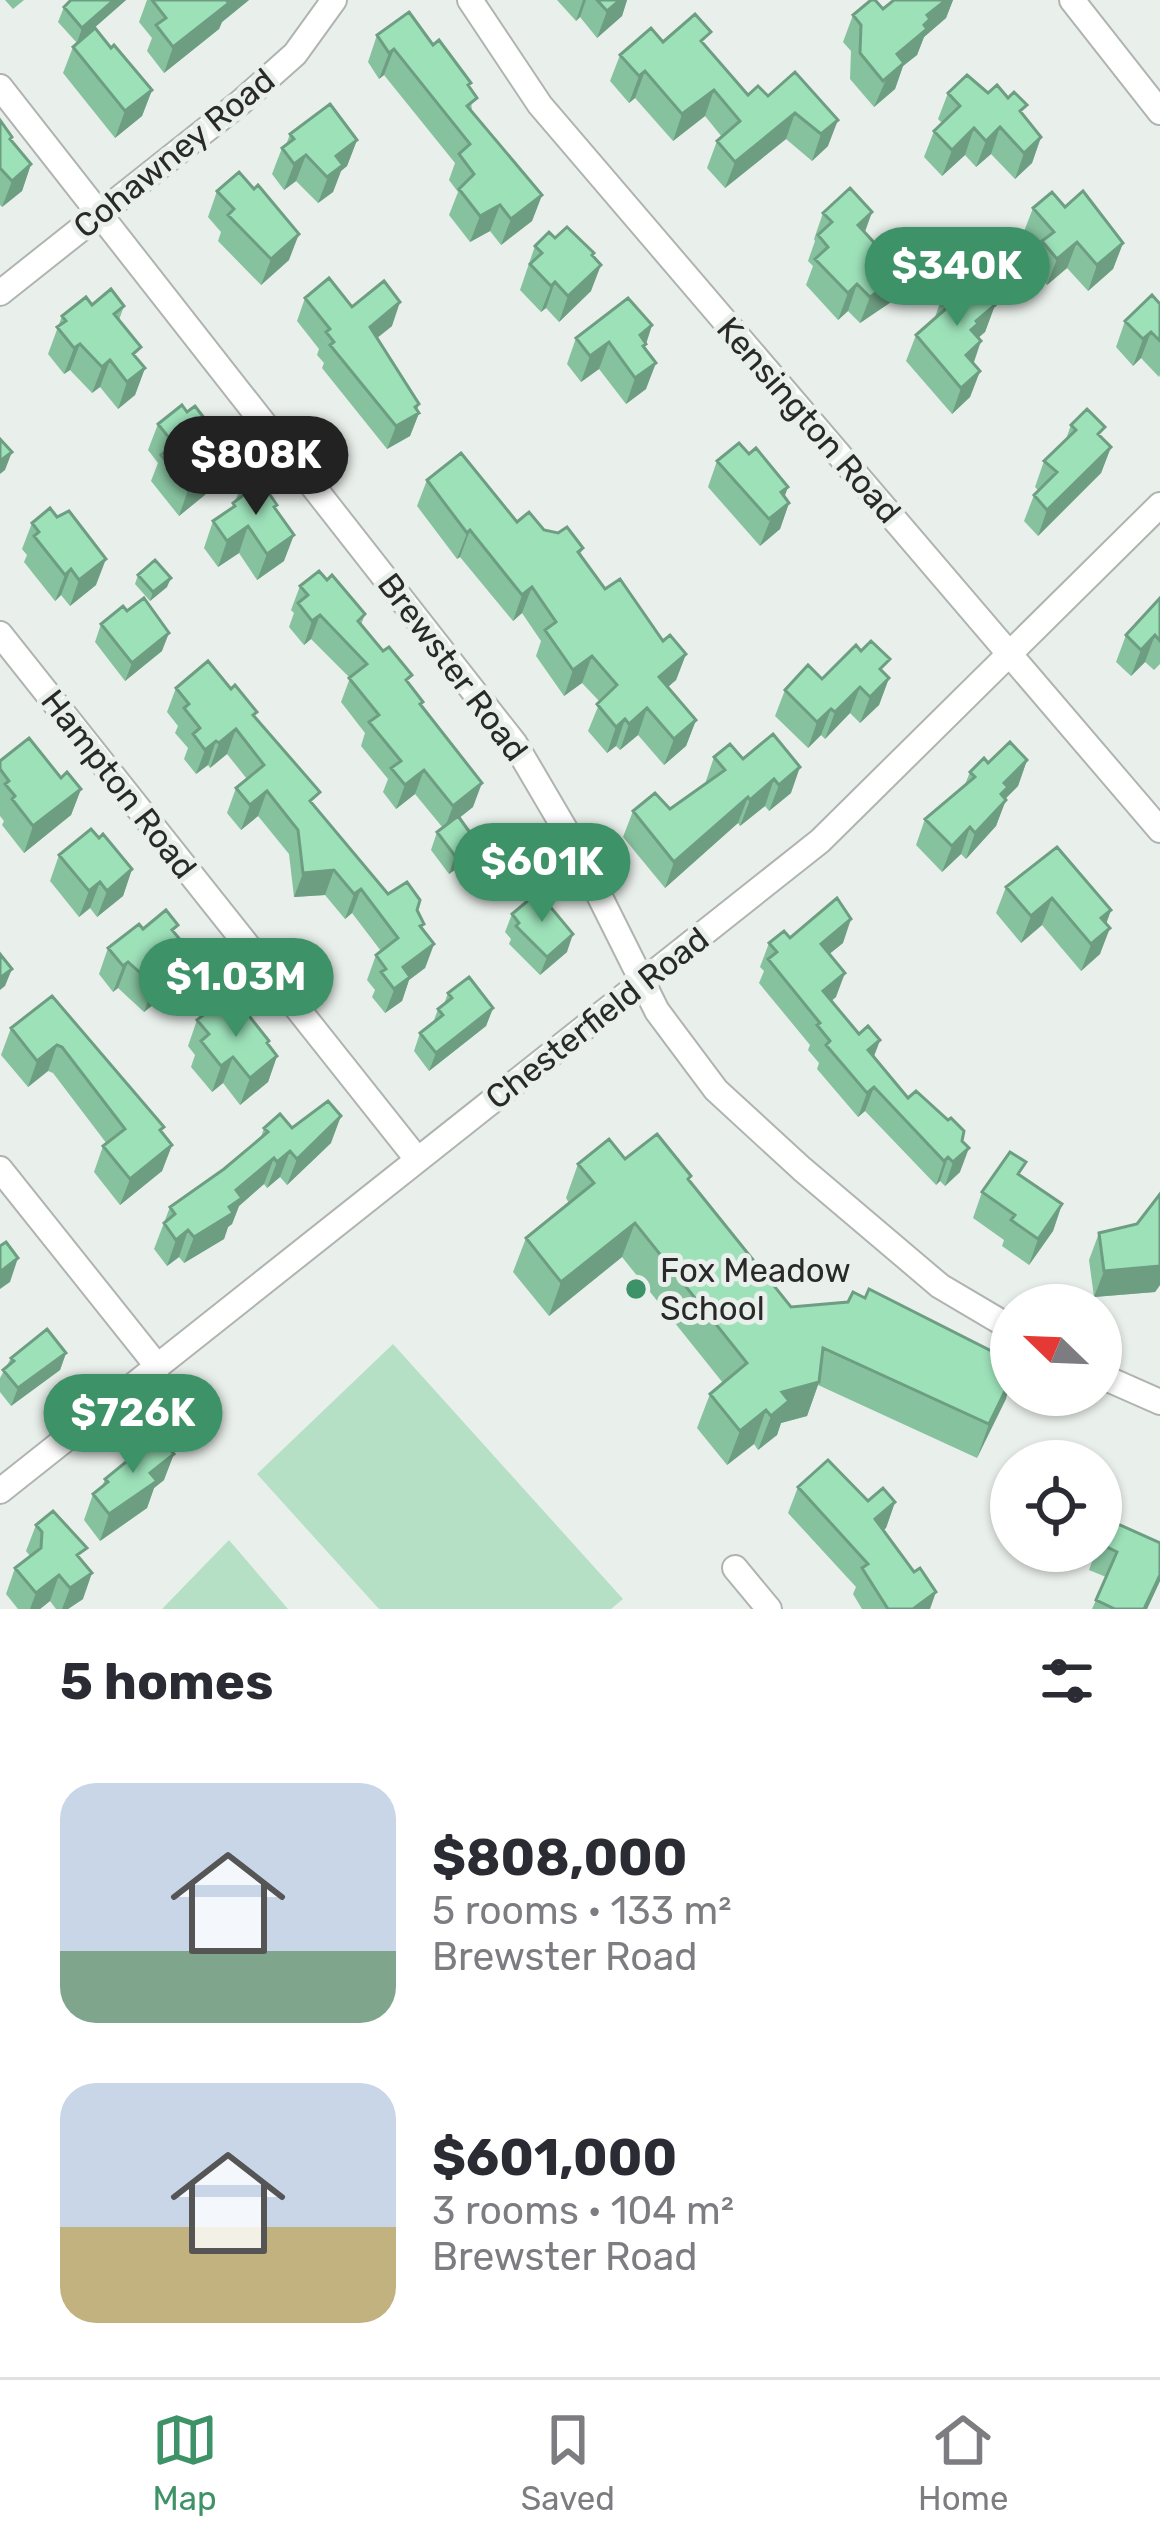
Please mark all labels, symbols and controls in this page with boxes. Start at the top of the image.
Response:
street label: Cohawney Road [66,60,282,246]
pin: $340K [873,227,1041,329]
text: $340K [892,243,1022,289]
street label: Kensington Road [709,309,909,531]
pin: $808K [172,416,340,518]
text: $808K [190,432,322,478]
street label: Brewster Road [370,566,536,768]
street label: Hampton Road [33,682,205,886]
pin: $601K [458,823,626,925]
text: $601K [480,839,604,885]
street label: Chesterfield Road [478,919,716,1117]
pin: $1.03M [138,938,334,1040]
text: $1.03M [166,954,306,1000]
place label: Fox Meadow School [660,1251,851,1328]
marker: Fox Meadow School [623,1276,649,1302]
north arrow [990,1284,1122,1416]
map controls [990,1284,1122,1572]
pin: $726K [49,1374,217,1476]
text: $726K [71,1390,196,1436]
button: locate [990,1440,1122,1572]
icon: filters [1034,1648,1100,1714]
text: 5 homes [60,1651,273,1712]
text: $808,000 [432,1827,687,1888]
icon: home [156,1831,300,1975]
text: 5 rooms · 133 m² [432,1888,732,1934]
text: Brewster Road [432,1934,697,1980]
text: $601,000 [432,2127,677,2188]
icon: home [156,2131,300,2275]
text: 3 rooms · 104 m² [432,2188,734,2234]
text: Brewster Road [432,2234,697,2280]
tab: Map [152,2407,218,2518]
tab: Saved [521,2407,615,2518]
tab: Home [918,2407,1008,2518]

